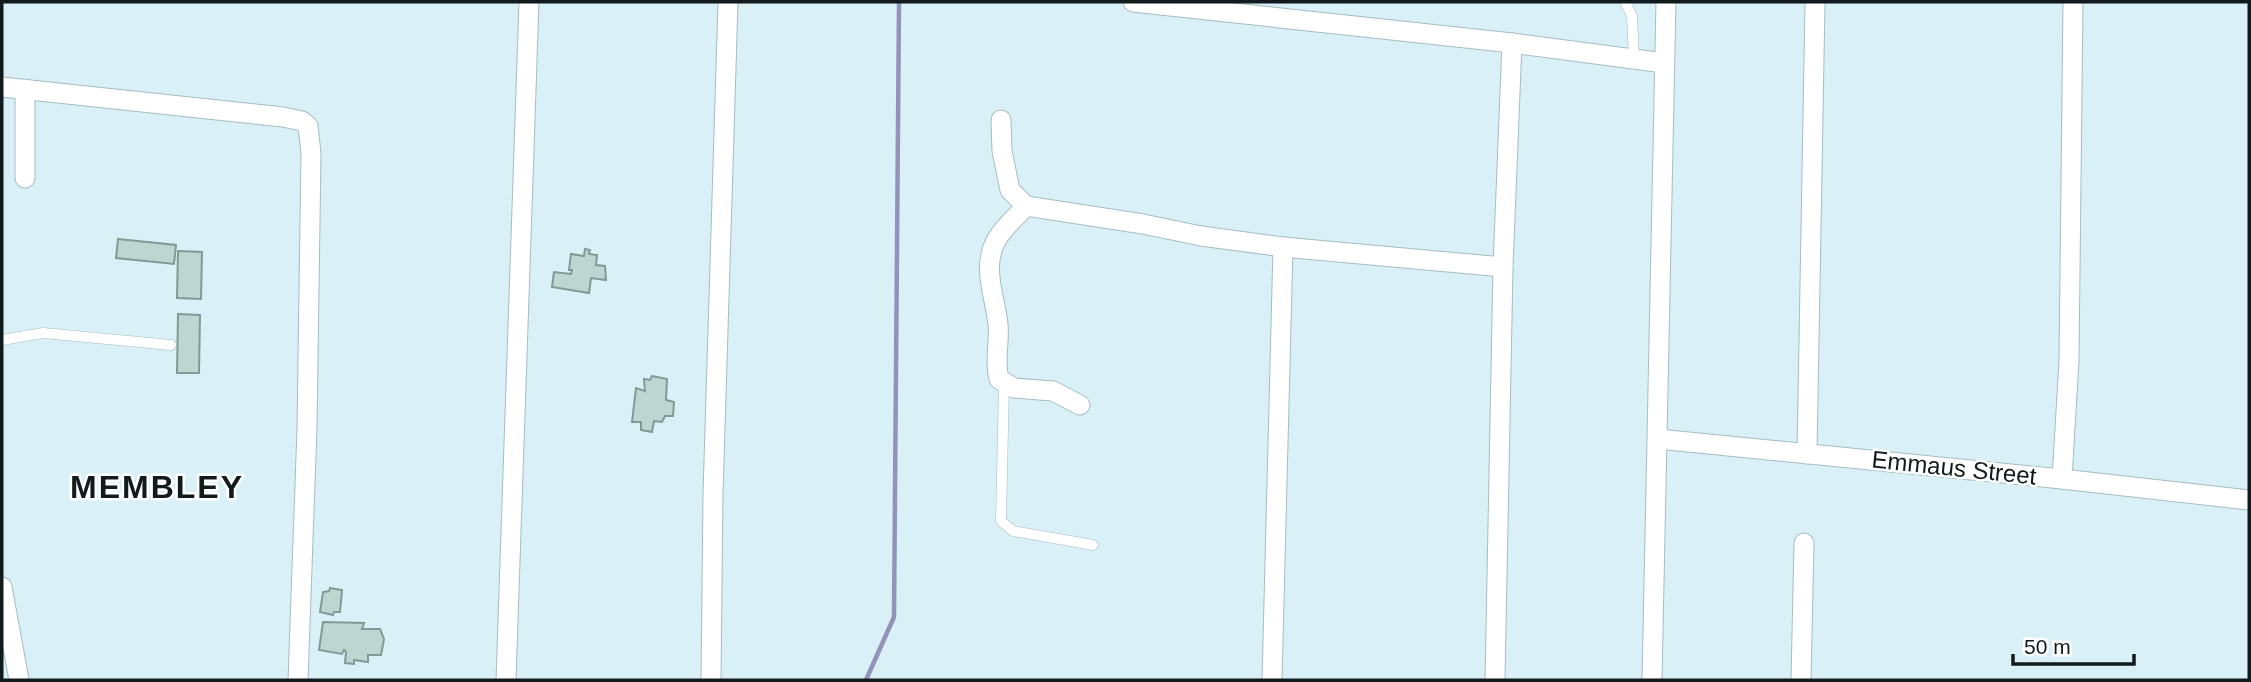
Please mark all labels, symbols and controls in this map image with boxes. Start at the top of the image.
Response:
street label: Emmaus Street [1870,445,2038,490]
district label: MEMBLEY [70,469,244,505]
scale bar [2013,622,2134,666]
text: 50 m [2024,635,2071,658]

